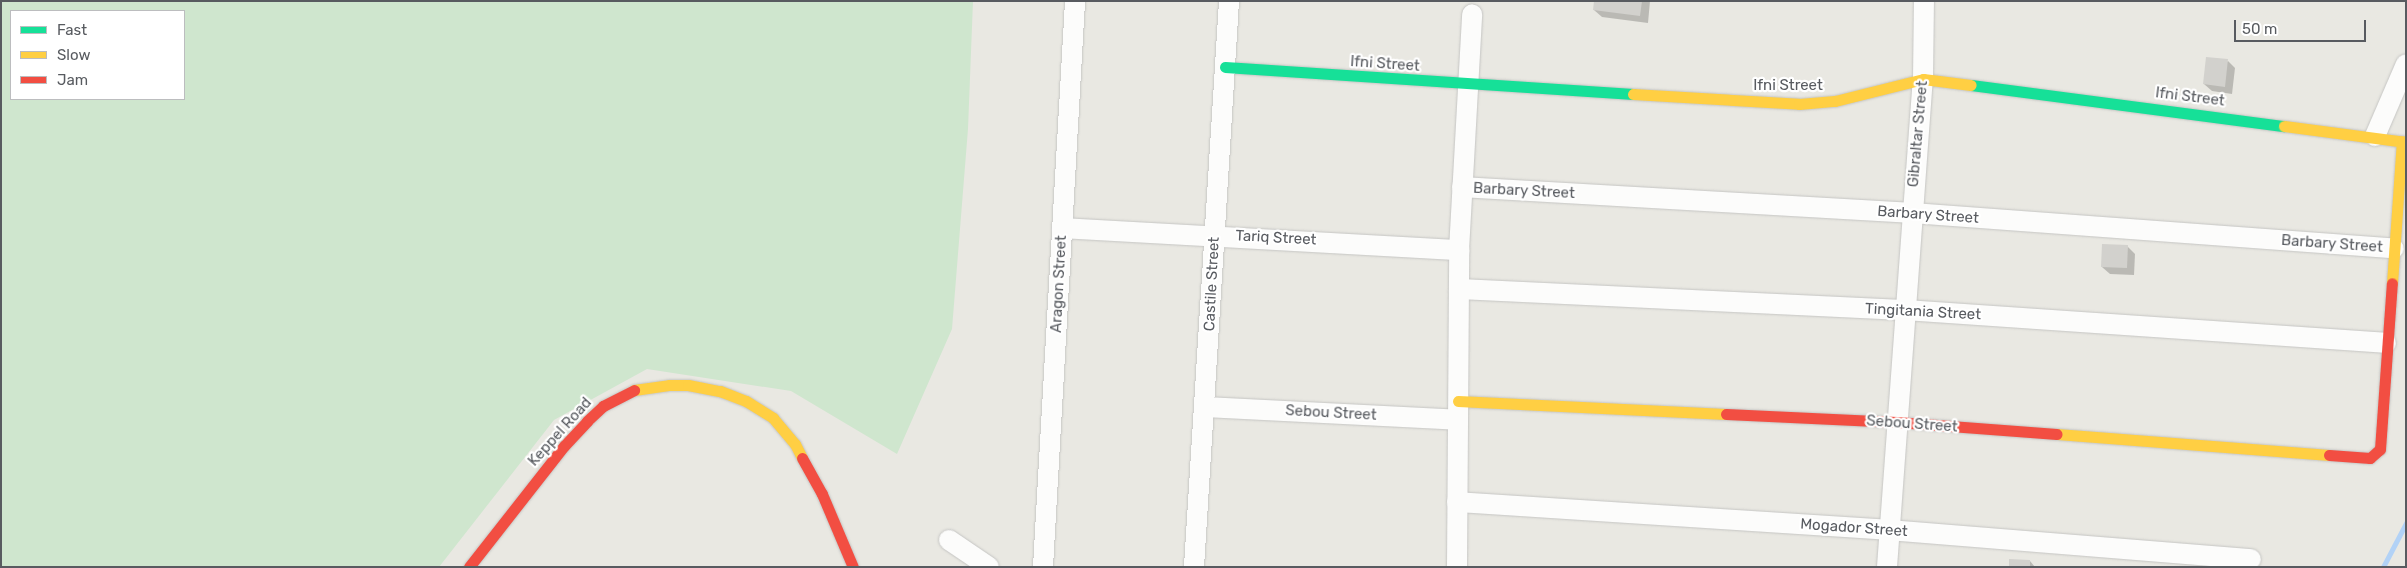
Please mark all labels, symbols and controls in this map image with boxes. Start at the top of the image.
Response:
legend [10,10,185,100]
scale bar [2237,10,2370,42]
text: 50 m [2242,20,2277,38]
text: Fast [57,21,87,39]
text: Slow [57,46,90,64]
street label: Ifni Street [1350,53,1420,75]
text: Jam [57,71,88,89]
street label: Ifni Street [1753,77,1823,95]
street label: Gibraltar Street [1904,80,1932,188]
street label: Ifni Street [2154,84,2226,110]
street label: Barbary Street [1472,179,1576,203]
street label: Barbary Street [1876,202,1980,228]
street label: Tariq Street [1235,227,1317,249]
street label: Barbary Street [2280,231,2384,257]
street label: Aragon Street [1047,235,1071,333]
street label: Castile Street [1201,236,1223,332]
street label: Tingitania Street [1865,300,1981,324]
street label: Keppel Road [524,394,596,470]
street label: Sebou Street [1285,402,1377,424]
street label: Sebou Street [1866,412,1958,436]
street label: Mogador Street [1799,515,1909,541]

